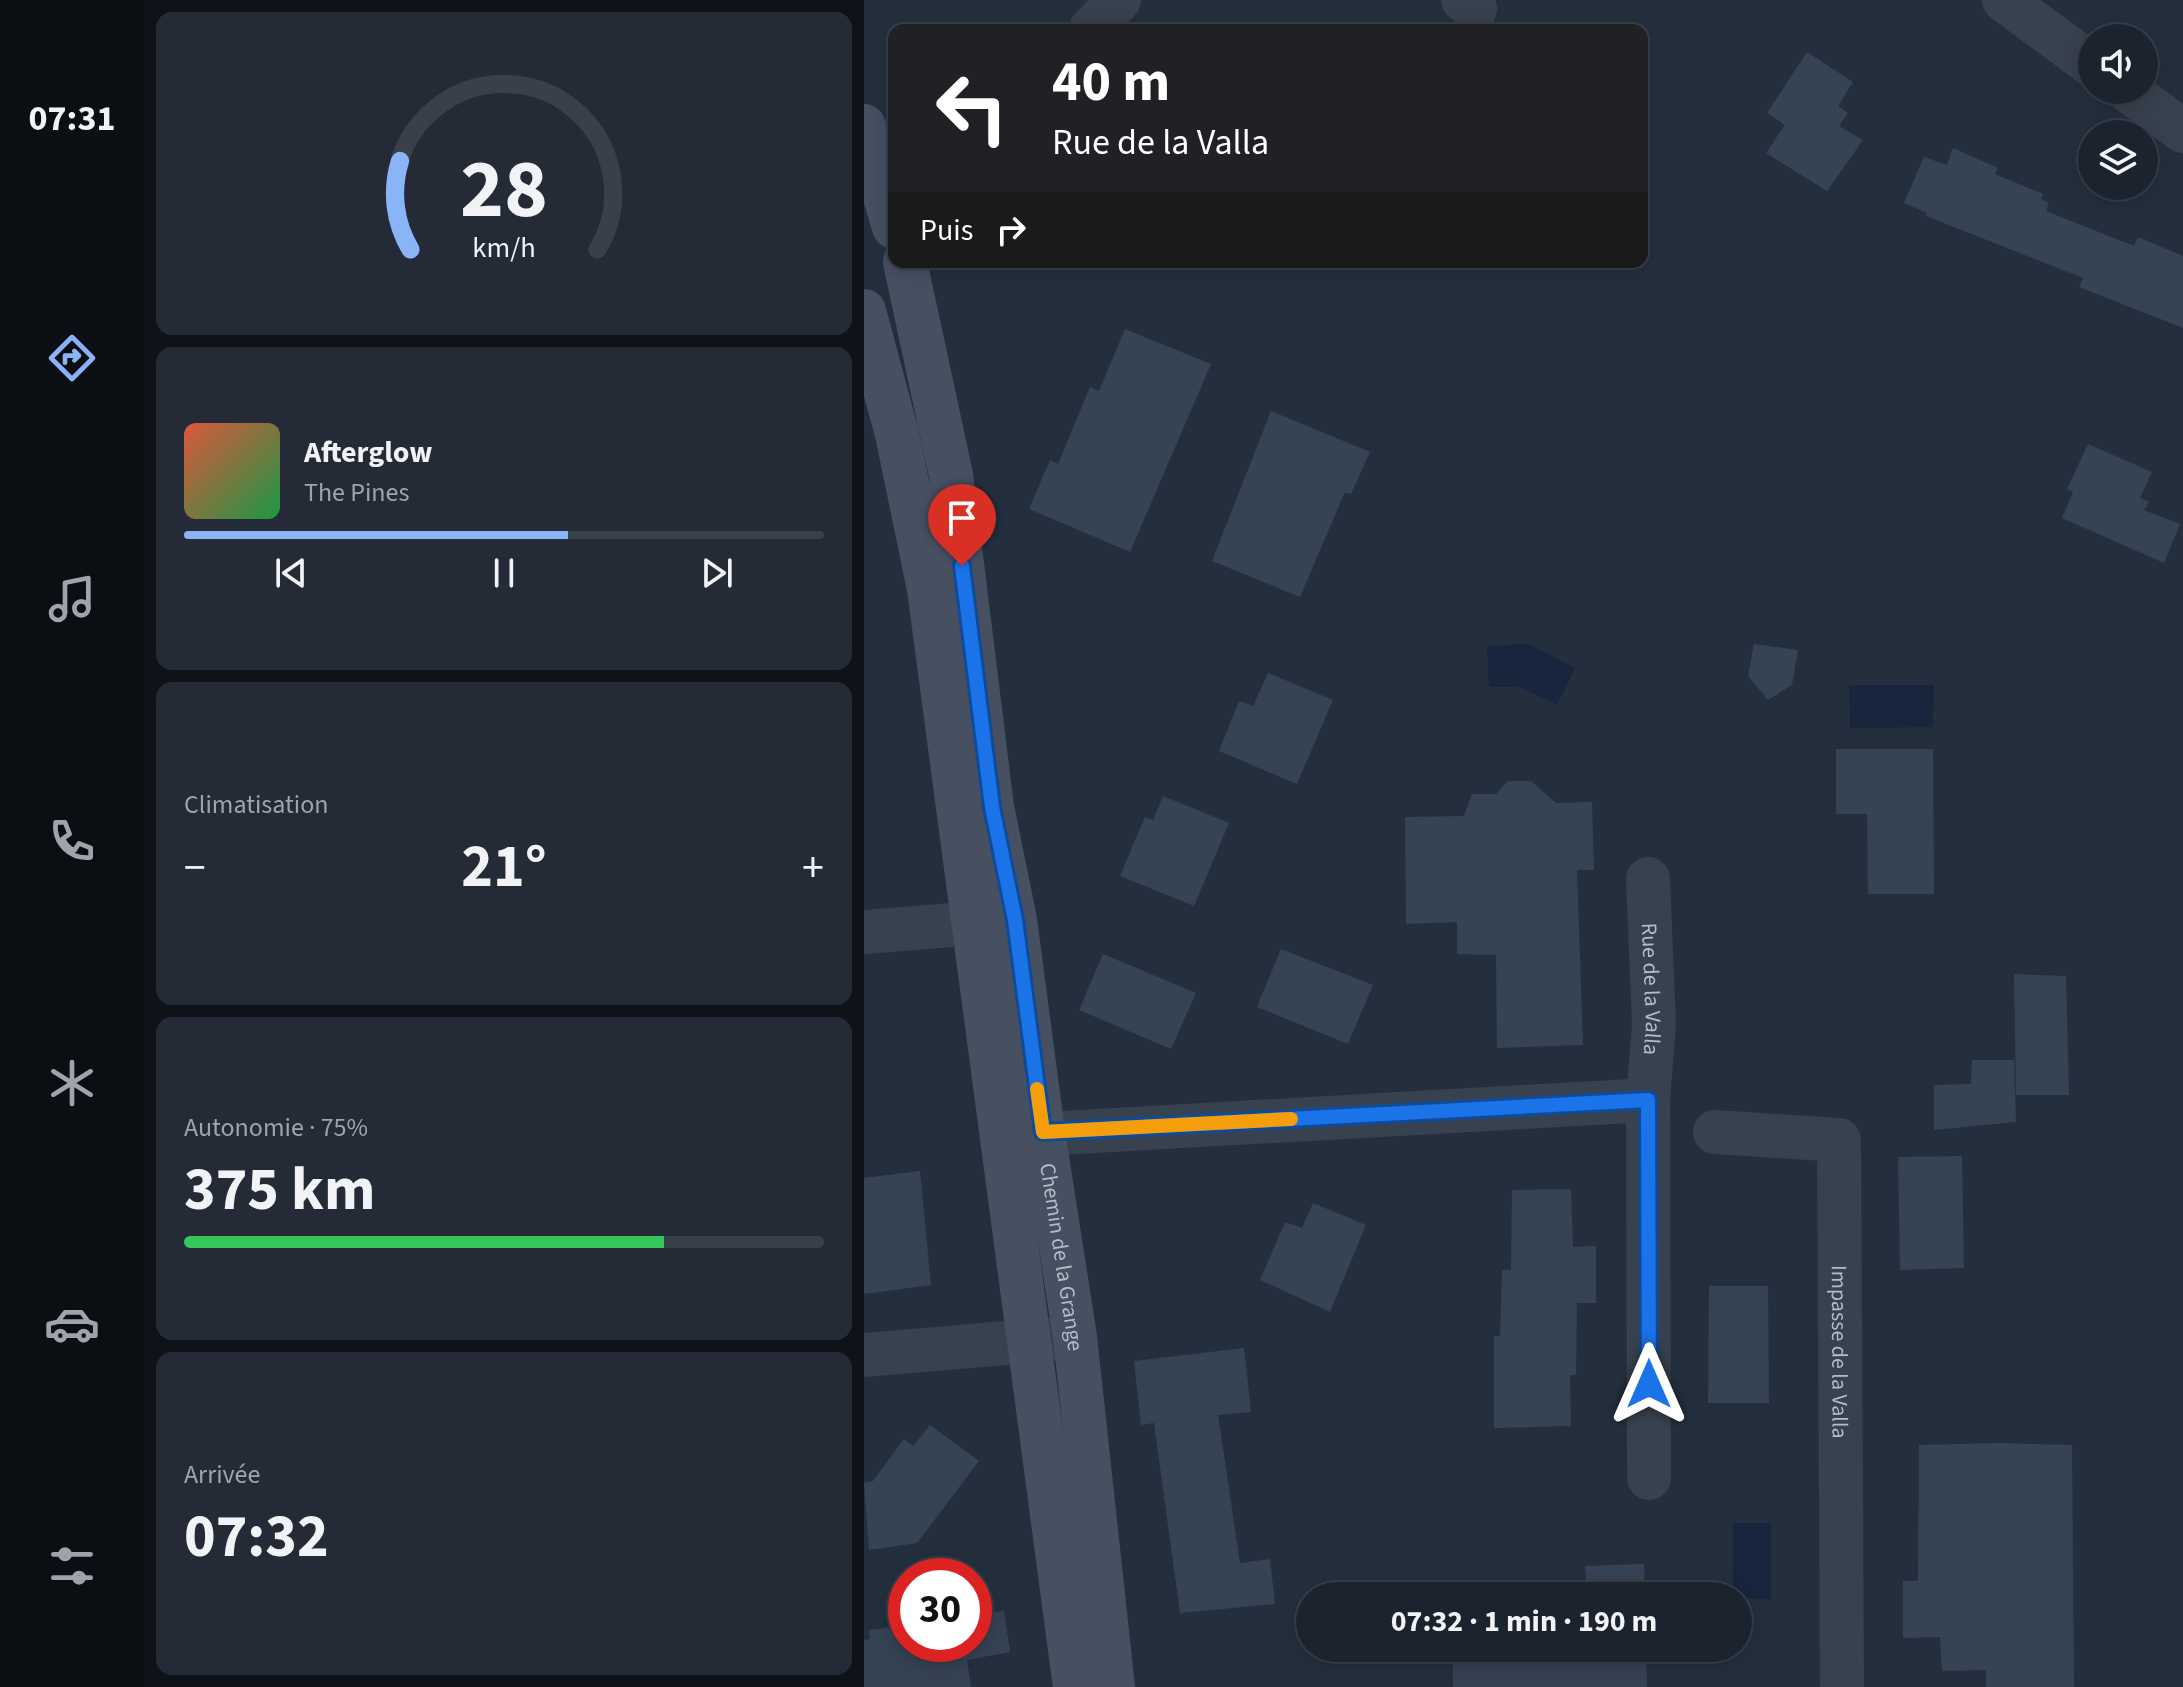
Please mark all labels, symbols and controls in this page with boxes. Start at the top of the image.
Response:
map controls [2078,24,2158,200]
button: sound [2078,24,2158,104]
text: 40 m [1052,43,1170,122]
icon: left [920,56,1024,160]
text: 07:31 [29,93,115,144]
text: Rue de la Valla [1052,117,1269,168]
button: layers [2078,120,2158,200]
text: 28 [460,130,548,248]
icon: right [989,208,1033,252]
text: Puis [920,209,973,252]
text: km/h [472,228,536,268]
icon: directions [44,330,100,386]
text: Afterglow [304,431,432,474]
text: The Pines [304,474,409,511]
pin [928,484,996,566]
icon: arrive [940,496,984,540]
icon: previous [269,551,313,595]
icon: pause [482,551,526,595]
icon: next [695,551,739,595]
icon: music [44,571,100,627]
text: Climatisation [184,786,329,823]
icon: phone [44,813,100,869]
text: 21° [461,825,547,910]
text: − [184,837,206,900]
text: + [802,837,824,900]
street label: Rue de la Valla [1633,922,1669,1056]
icon: climate [44,1055,100,1111]
text: Autonomie · 75% [184,1109,368,1146]
text: 375 km [184,1148,375,1233]
street label: Chemin de la Grange [1031,1161,1091,1353]
street label: Impasse de la Valla [1823,1265,1856,1439]
icon: car [44,1296,100,1352]
position arrow [1607,1342,1691,1426]
text: Arrivée [184,1456,260,1493]
text: 07:32 [184,1495,329,1580]
icon: filters [44,1538,100,1594]
speed limit sign: 30 [888,1558,992,1662]
text: 07:32 · 1 min · 190 m [1391,1600,1657,1643]

